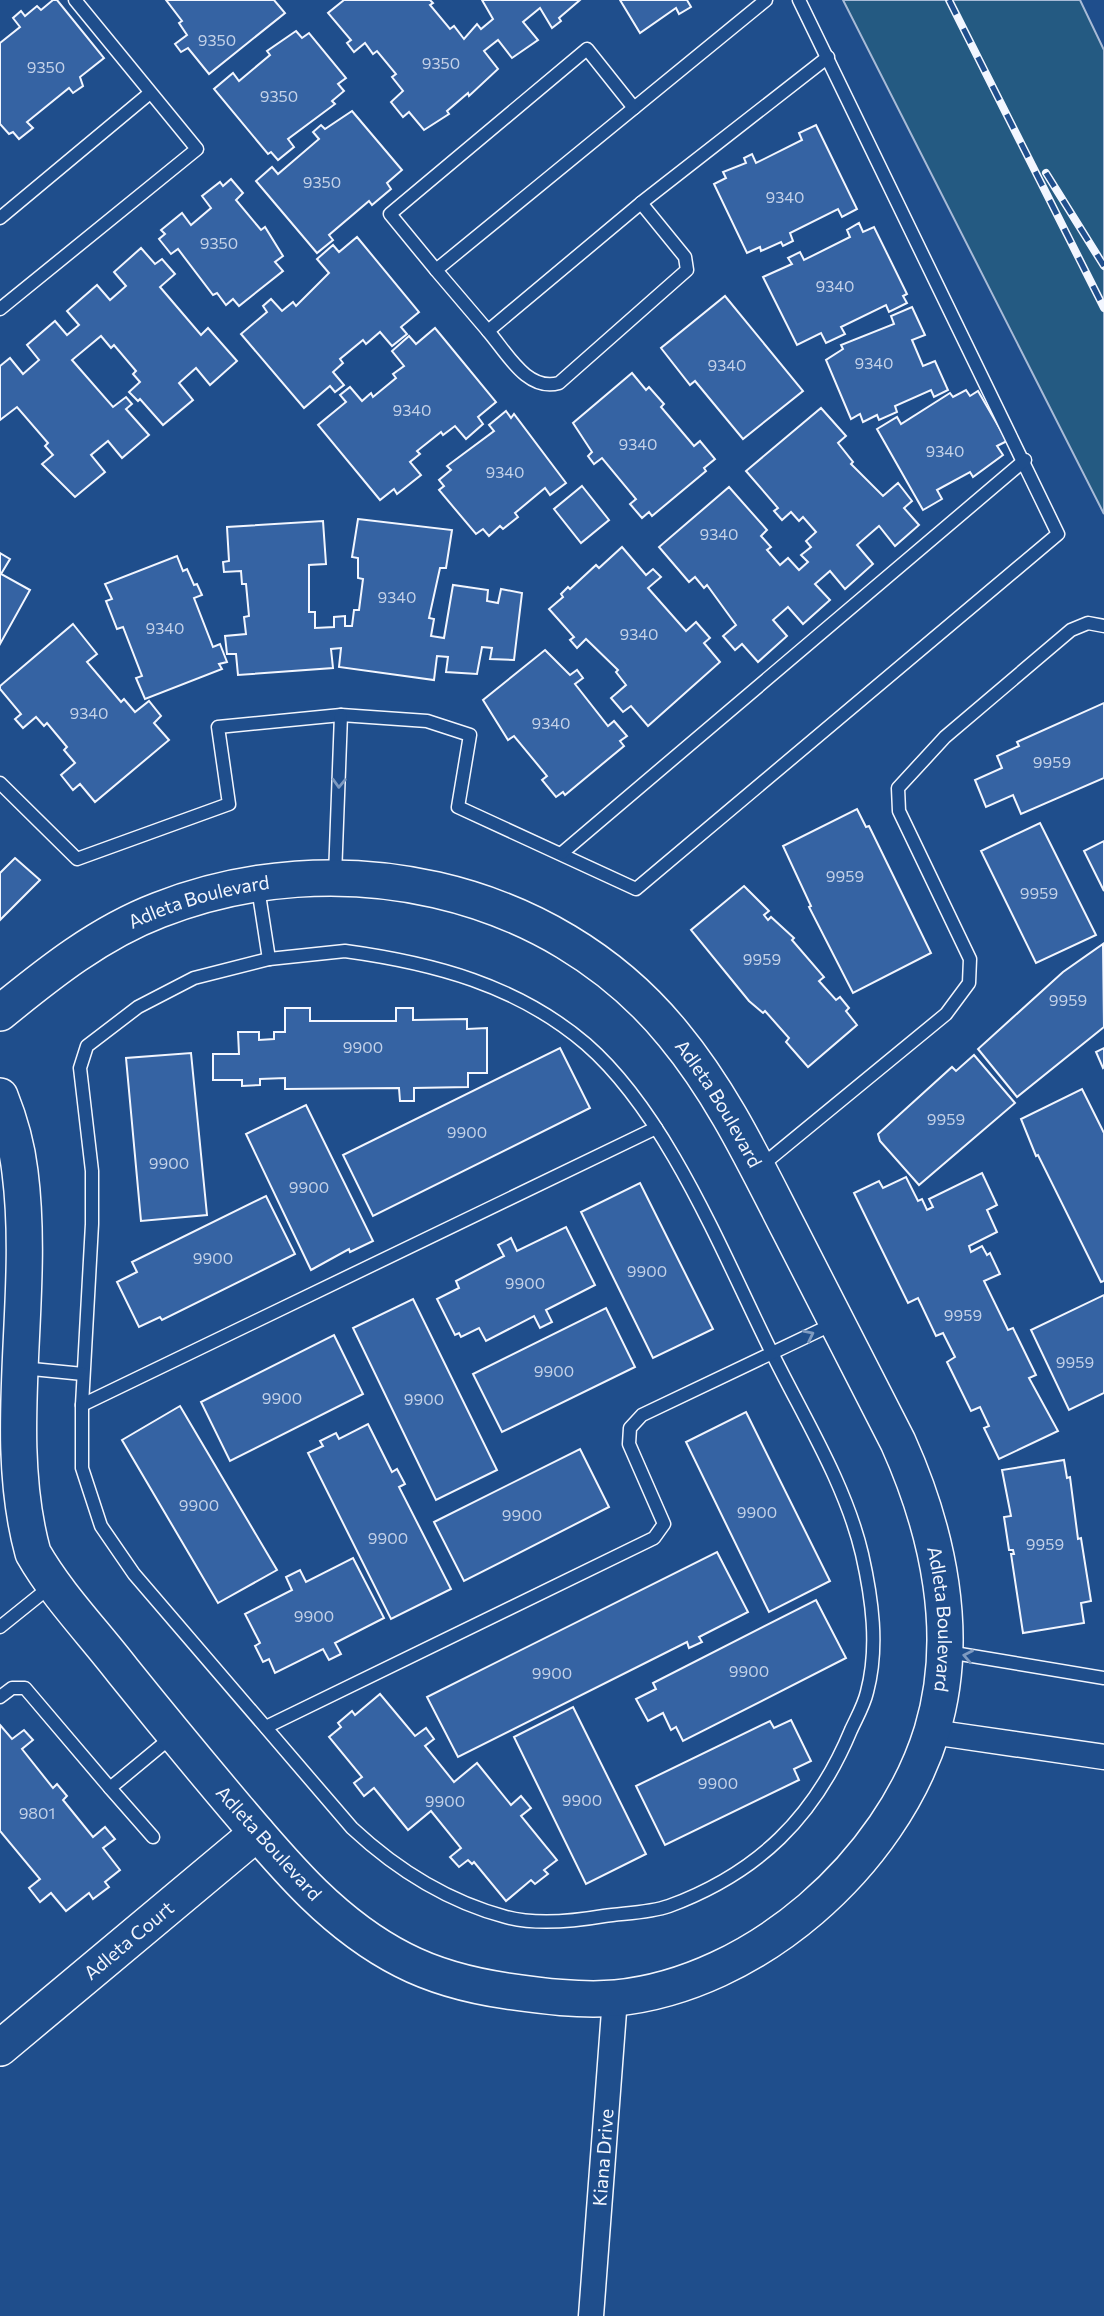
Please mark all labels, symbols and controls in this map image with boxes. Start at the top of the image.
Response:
house number: 9350 [198,30,236,49]
house number: 9350 [422,53,460,72]
house number: 9350 [27,57,65,76]
house number: 9350 [260,86,298,105]
house number: 9350 [303,172,341,191]
house number: 9340 [766,187,804,206]
house number: 9350 [200,233,238,252]
house number: 9340 [816,276,854,295]
house number: 9340 [855,353,893,372]
house number: 9340 [708,355,746,374]
house number: 9340 [393,400,431,419]
house number: 9340 [619,434,657,453]
house number: 9340 [926,441,964,460]
house number: 9340 [486,462,524,481]
house number: 9340 [700,524,738,543]
house number: 9340 [378,587,416,606]
house number: 9340 [146,618,184,637]
house number: 9340 [620,624,658,643]
house number: 9340 [70,703,108,722]
house number: 9340 [532,713,570,732]
house number: 9959 [1033,752,1071,771]
one-way arrow [331,778,346,789]
house number: 9959 [826,866,864,885]
street label: Adleta Boulevard [124,870,271,933]
house number: 9959 [1020,883,1058,902]
house number: 9959 [743,949,781,968]
house number: 9959 [1049,990,1087,1009]
street label: Adleta Boulevard [671,1035,767,1171]
house number: 9900 [343,1037,383,1056]
house number: 9959 [927,1109,965,1128]
house number: 9900 [447,1122,487,1141]
house number: 9900 [149,1153,189,1172]
house number: 9900 [289,1177,329,1196]
house number: 9900 [193,1248,233,1267]
house number: 9900 [627,1261,667,1280]
house number: 9900 [505,1273,545,1292]
house number: 9959 [944,1305,982,1324]
one-way arrow [802,1330,814,1344]
house number: 9959 [1056,1352,1094,1371]
house number: 9900 [534,1361,574,1380]
house number: 9900 [262,1388,302,1407]
house number: 9900 [404,1389,444,1408]
house number: 9900 [179,1495,219,1514]
house number: 9900 [737,1502,777,1521]
house number: 9900 [502,1505,542,1524]
house number: 9900 [368,1528,408,1547]
house number: 9959 [1026,1534,1064,1553]
street label: Adleta Boulevard [923,1544,957,1693]
house number: 9900 [294,1606,334,1625]
one-way arrow [962,1649,974,1664]
house number: 9900 [729,1661,769,1680]
house number: 9900 [532,1663,572,1682]
house number: 9900 [698,1773,738,1792]
street label: Adleta Boulevard [212,1781,327,1905]
house number: 9900 [562,1790,602,1809]
house number: 9900 [425,1791,465,1810]
house number: 9801 [19,1803,55,1822]
street label: Adleta Court [79,1896,178,1984]
street label: Kiana Drive [587,2108,618,2207]

